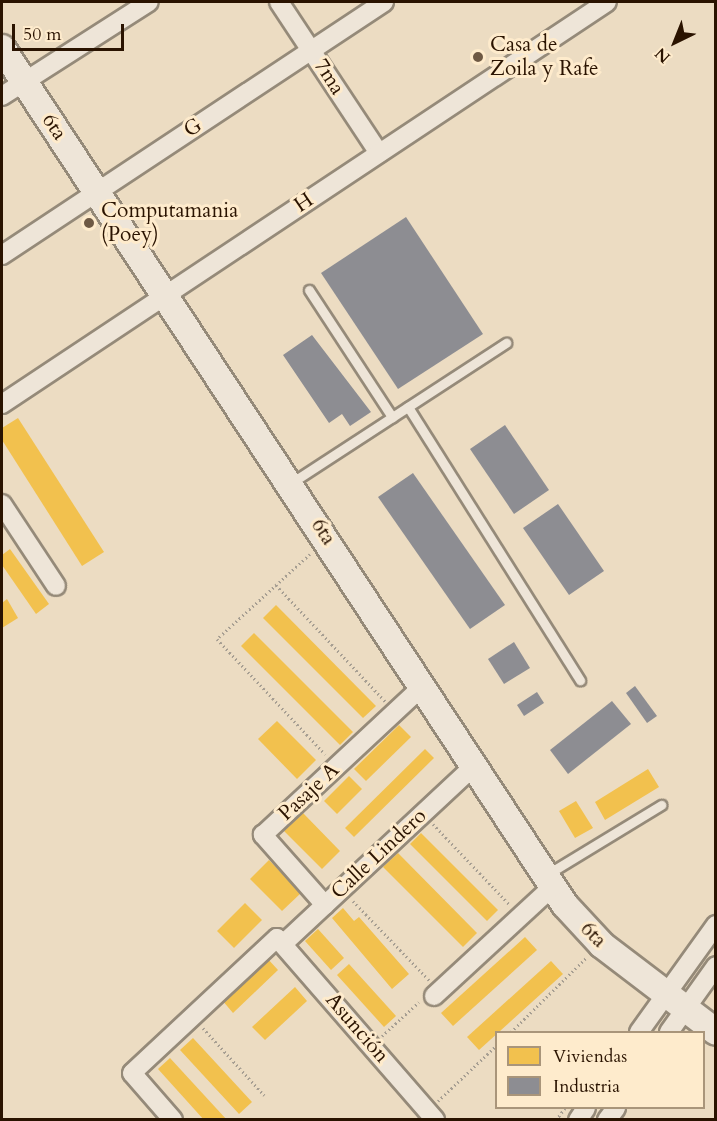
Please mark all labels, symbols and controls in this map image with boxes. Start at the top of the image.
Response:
scale bar [15,12,128,50]
north arrow [645,12,705,72]
text: 50 m [23,22,62,47]
place label: Casa de Zoila y Rafe [490,32,599,82]
text: N [650,42,675,68]
marker: Casa de Zoila y Rafe [471,50,485,64]
street label: 7ma [308,54,350,100]
street label: 6ta [36,109,72,145]
street label: G [179,113,207,143]
street label: H [290,188,318,218]
place label: Computamania (Poey) [101,198,238,248]
marker: Computamania (Poey) [82,216,96,230]
street label: 6ta [305,514,341,550]
street label: Pasaje A [273,758,345,826]
street label: Calle Lindero [326,803,432,905]
street label: 6ta [575,917,611,953]
street label: Asunción [320,988,394,1068]
legend [495,1031,705,1109]
text: Viviendas [553,1044,627,1069]
text: Industria [553,1074,620,1099]

